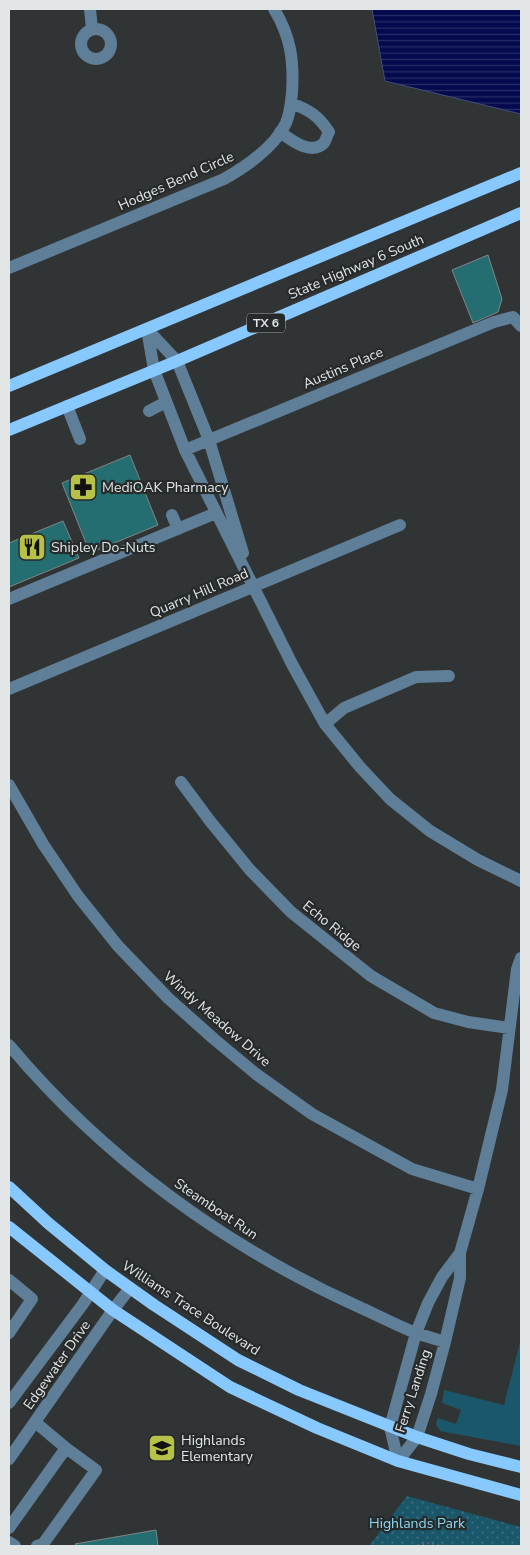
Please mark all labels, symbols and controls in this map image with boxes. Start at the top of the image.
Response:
street label: Hodges Bend Circle [115,147,237,215]
street label: State Highway 6 South [285,230,427,304]
road number: TX 6 [247,314,285,332]
street label: Austins Place [300,343,386,393]
pharmacy icon: MediOAK Pharmacy [68,472,98,502]
place label: MediOAK Pharmacy [102,478,229,497]
restaurant icon: Shipley Do-Nuts [17,532,47,562]
place label: Shipley Do-Nuts [51,538,156,557]
street label: Quarry Hill Road [147,564,251,622]
street label: Echo Ridge [299,896,365,956]
street label: Windy Meadow Drive [159,967,275,1071]
street label: Steamboat Run [170,1174,262,1244]
street label: Williams Trace Boulevard [118,1256,264,1360]
street label: Edgewater Drive [19,1317,95,1413]
street label: Ferry Landing [391,1347,435,1435]
place label: Highlands Elementary [181,1431,254,1466]
school or university icon: Highlands Elementary [147,1433,177,1463]
park label: Highlands Park [369,1514,466,1533]

